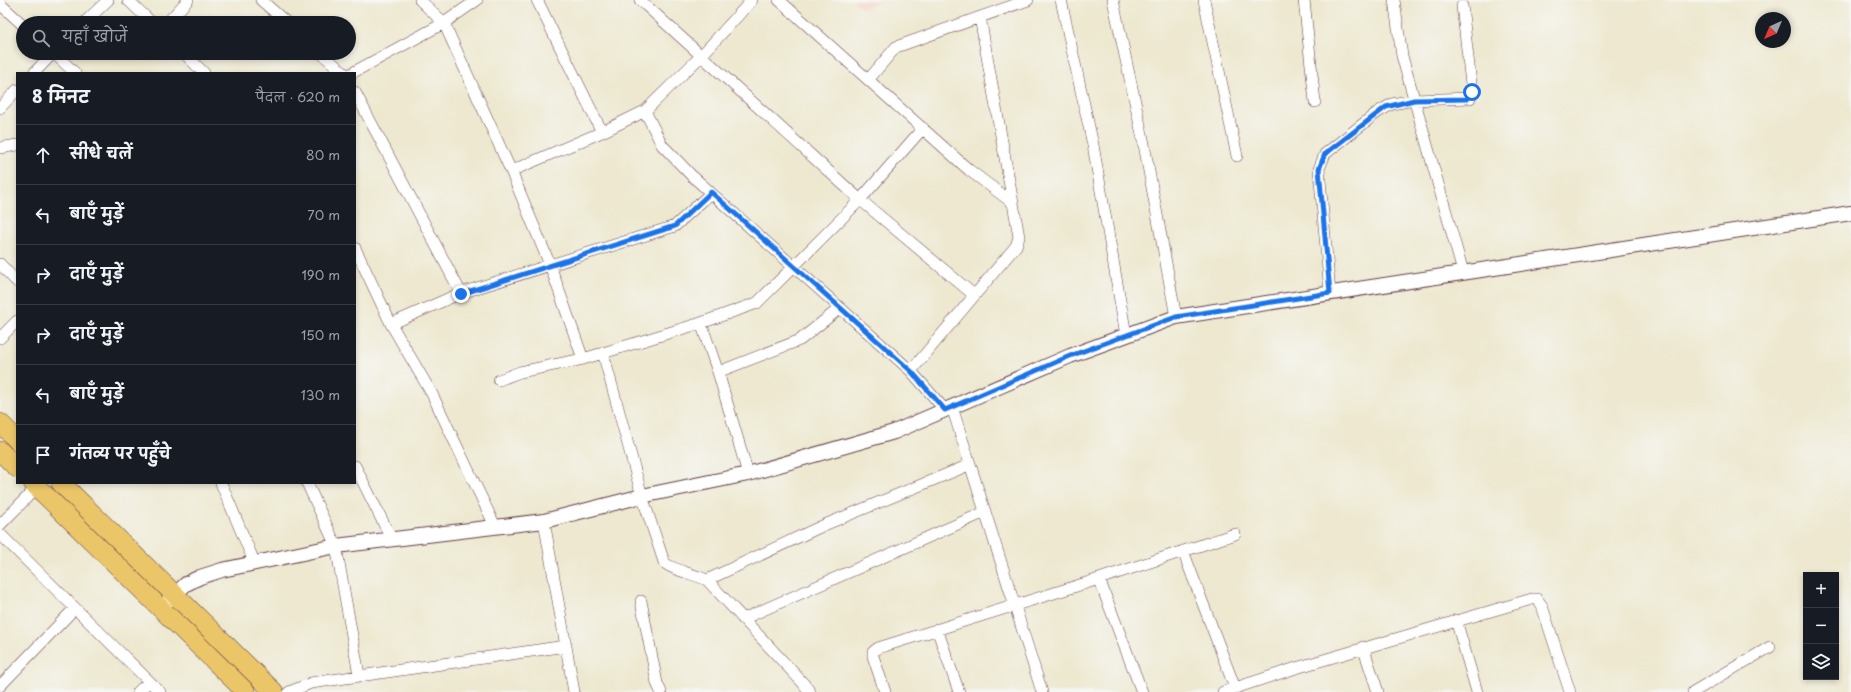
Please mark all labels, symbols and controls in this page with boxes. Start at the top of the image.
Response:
north arrow [1755,12,1791,48]
search box [16,16,356,60]
text: यहाँ खोजें [62,24,128,47]
icon: search [30,27,52,49]
text: 8 मिनट [32,83,89,109]
route start [1463,83,1481,101]
text: पैदल · 620 m [255,87,340,106]
text: सीधे चलें [70,141,132,164]
icon: ahead [32,144,54,166]
text: 80 m [306,145,340,164]
text: बाएँ मुड़ें [70,201,124,224]
icon: left [32,204,54,226]
text: 70 m [307,205,340,224]
text: दाएँ मुड़ें [70,261,123,284]
icon: right [32,264,54,286]
text: 190 m [301,265,340,284]
route end [452,285,470,303]
text: दाएँ मुड़ें [70,321,123,344]
icon: right [32,324,54,346]
text: 150 m [301,325,340,344]
text: बाएँ मुड़ें [70,381,124,404]
icon: left [32,384,54,406]
text: 130 m [301,385,340,404]
text: गंतव्य पर पहुँचे [70,441,171,464]
icon: arrive [32,444,54,466]
map controls [1803,572,1839,680]
button: + [1803,572,1839,608]
button: − [1803,608,1839,644]
button: layers [1803,644,1839,680]

